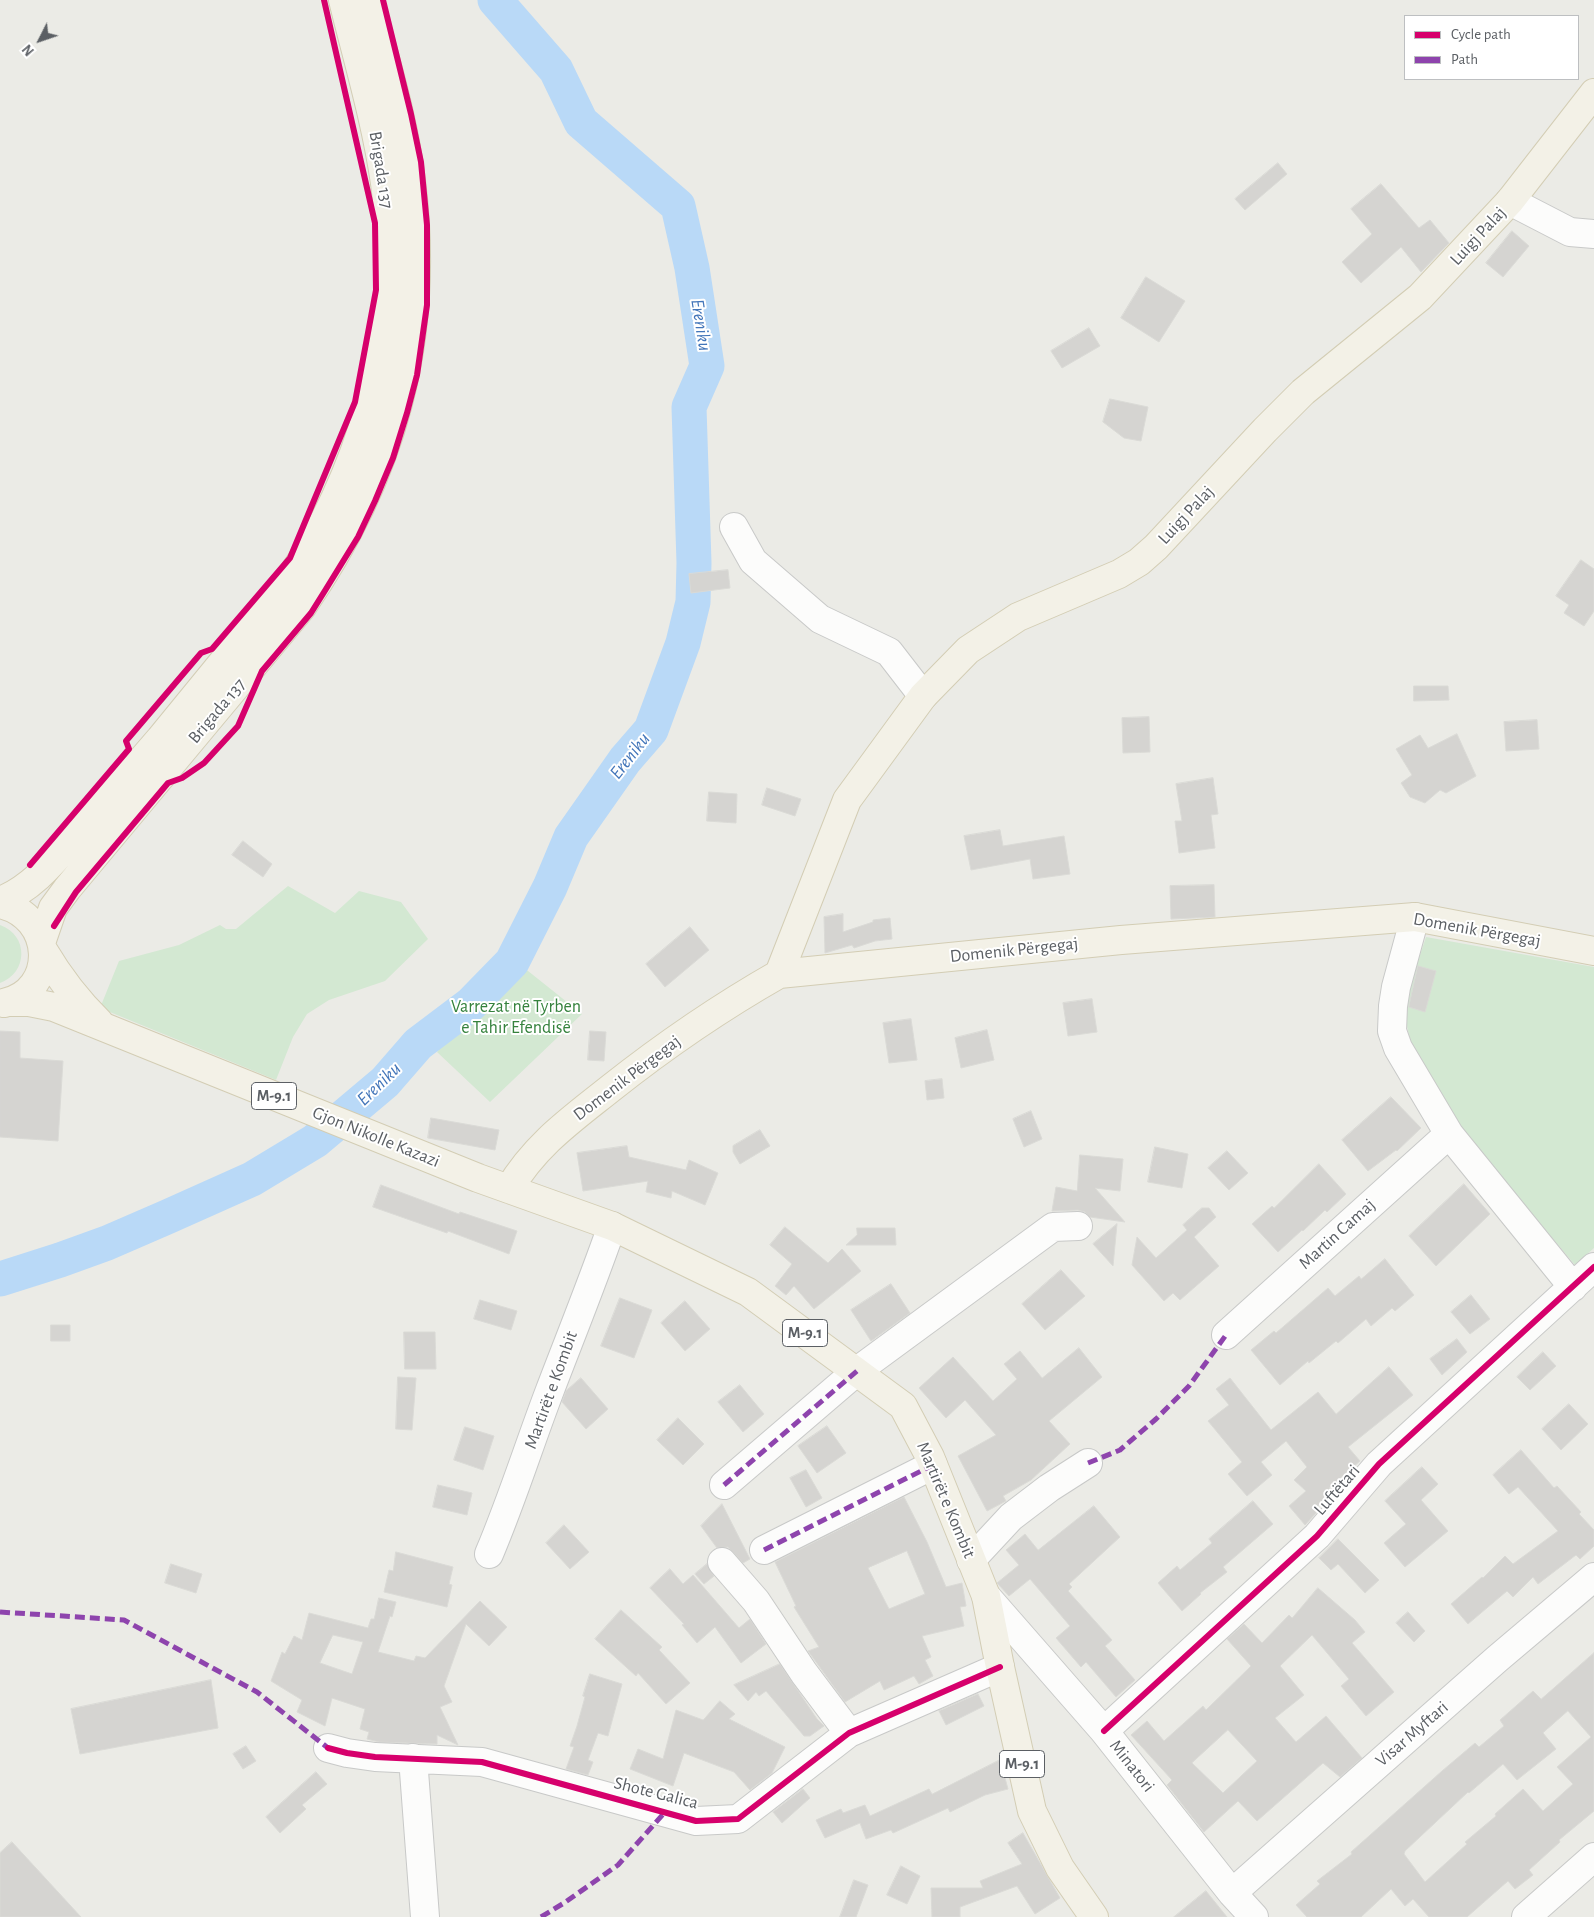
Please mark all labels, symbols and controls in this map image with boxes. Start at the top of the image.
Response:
north arrow [15,15,65,65]
legend [1404,15,1579,80]
text: Cycle path [1451,27,1511,42]
text: N [20,42,37,58]
text: Path [1451,52,1478,67]
street label: Brigada 137 [364,130,398,210]
street label: Luigj Palaj [1445,202,1511,270]
water label: Ereniku [686,297,716,353]
street label: Luigj Palaj [1153,481,1219,549]
street label: Brigada 137 [184,674,250,748]
water label: Ereniku [605,728,655,784]
street label: Domenik Përgegaj [1412,908,1542,952]
street label: Domenik Përgegaj [949,933,1079,967]
park label: Varrezat në Tyrben e Tahir Efendisë [451,996,581,1038]
street label: Domenik Përgegaj [569,1031,685,1125]
water label: Ereniku [352,1058,406,1110]
road number: M-9.1 [252,1082,296,1110]
street label: Gjon Nikolle Kazazi [309,1102,443,1172]
street label: Martin Camaj [1294,1194,1380,1274]
road number: M-9.1 [782,1320,828,1346]
street label: Martirët e Kombit [520,1328,582,1452]
street label: Martirët e Kombit [912,1439,980,1561]
street label: Luftëtari [1309,1460,1365,1520]
street label: Visar Myftari [1371,1697,1453,1771]
street label: Minatori [1105,1736,1159,1796]
road number: M-9.1 [1000,1750,1044,1778]
street label: Shote Galica [612,1772,700,1814]

